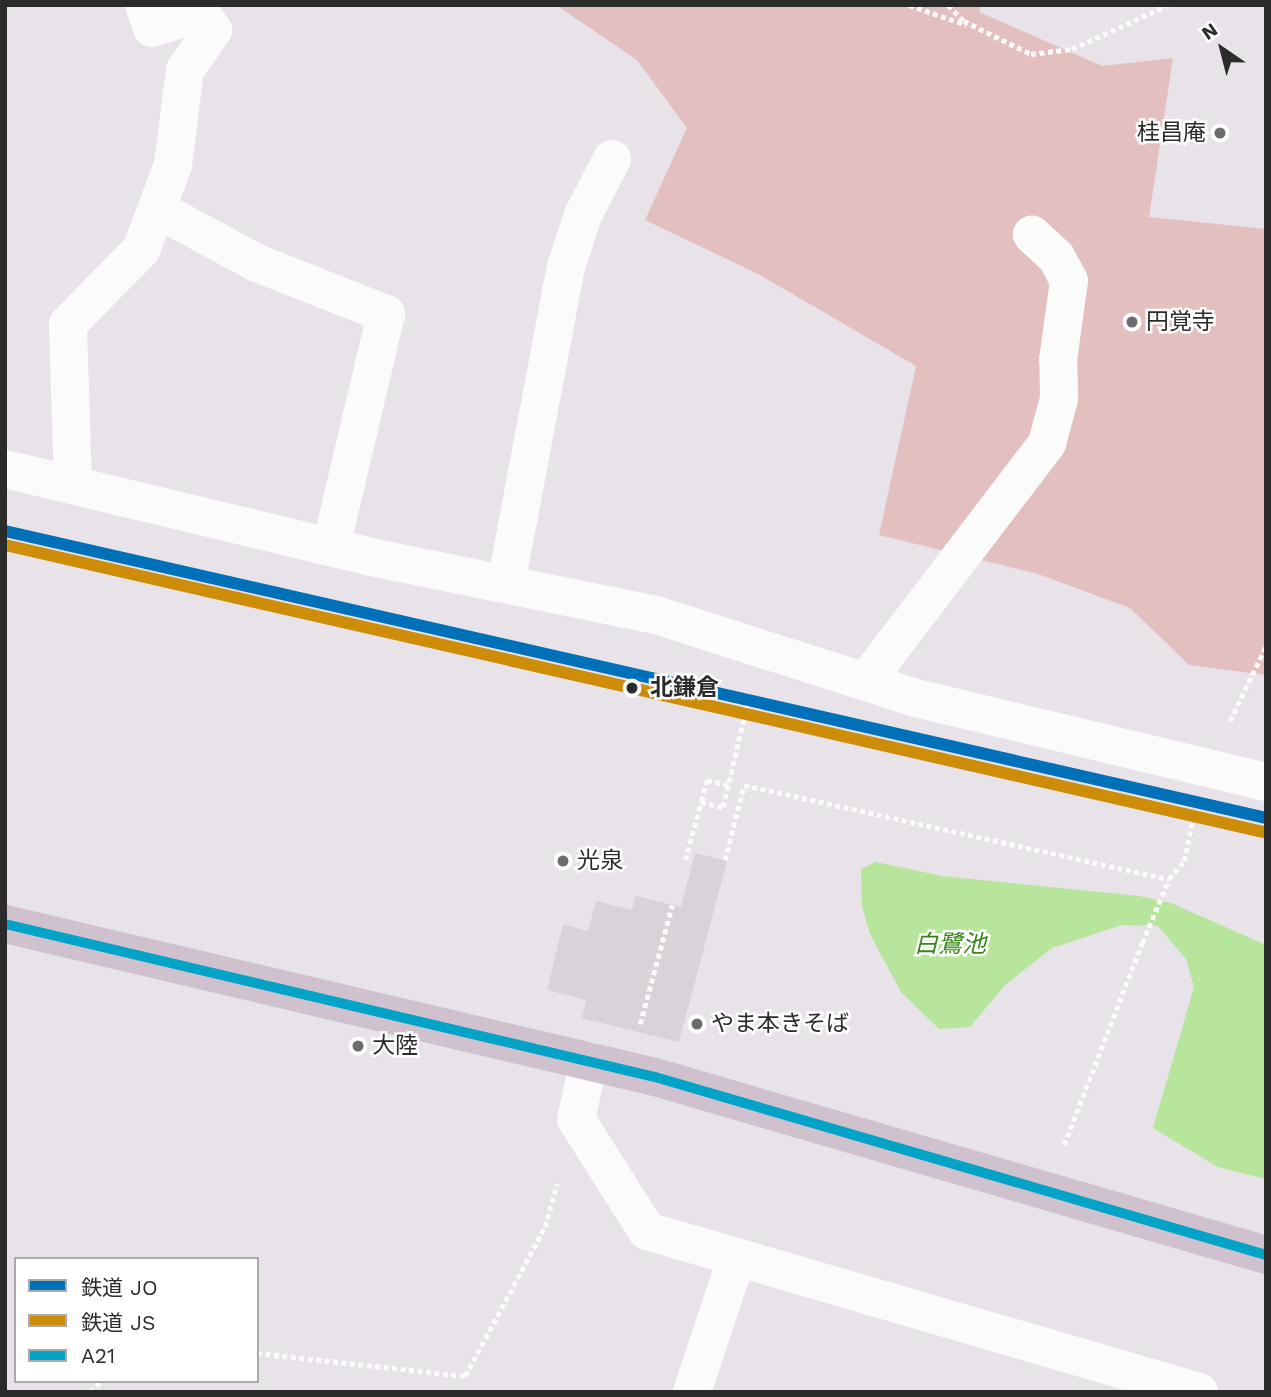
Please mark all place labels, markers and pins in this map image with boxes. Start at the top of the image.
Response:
place label: 桂昌庵 [1137,119,1206,147]
marker: 桂昌庵 [1212,125,1228,141]
place label: 円覚寺 [1146,308,1215,336]
marker: 円覚寺 [1124,314,1140,330]
place label: 北鎌倉 [650,674,719,702]
marker: 北鎌倉 [620,676,644,700]
place label: 光泉 [577,847,623,875]
marker: 光泉 [555,853,571,869]
place label: やま本きそば [711,1010,849,1038]
marker: やま本きそば [689,1016,705,1032]
place label: 大陸 [372,1032,418,1060]
marker: 大陸 [350,1038,366,1054]

